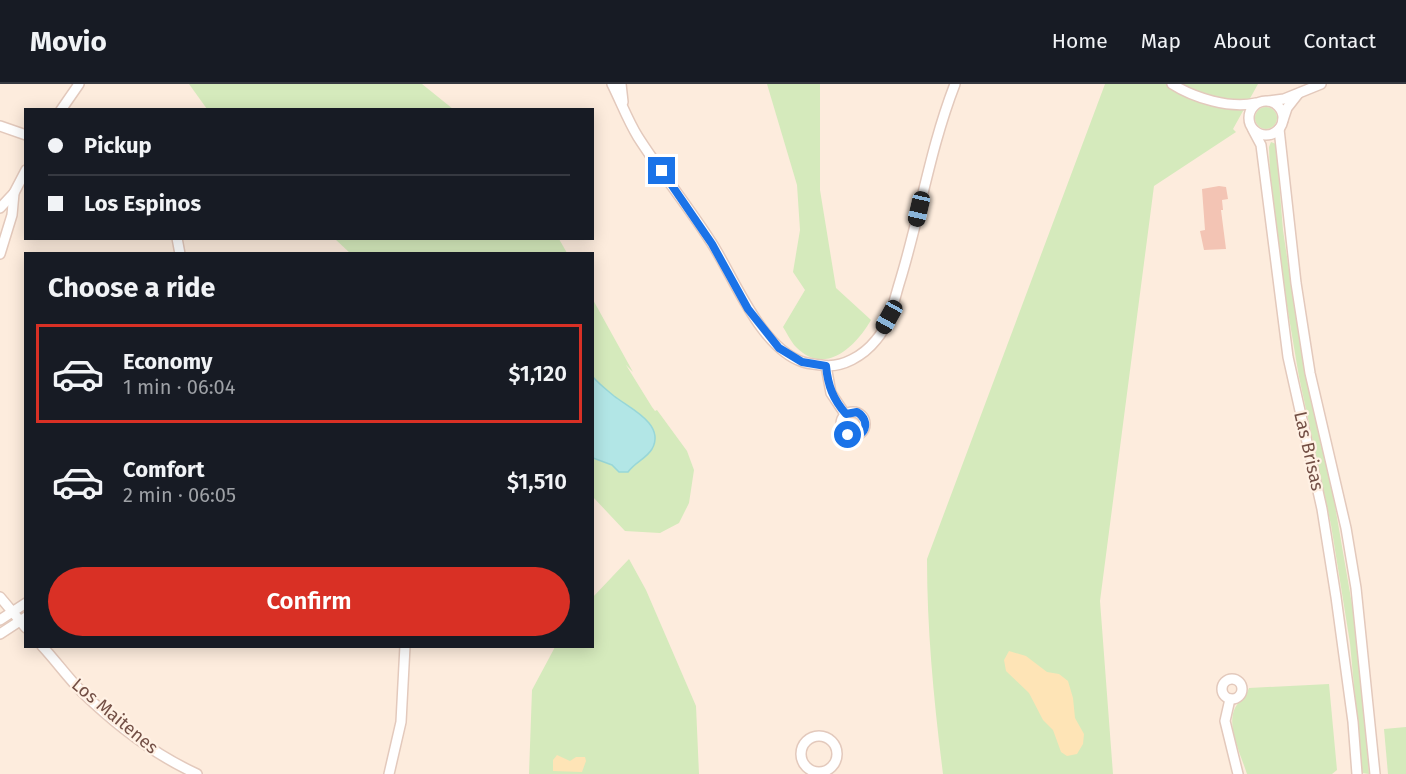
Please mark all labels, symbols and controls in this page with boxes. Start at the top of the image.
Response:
text: Movio [30,25,107,58]
text: Home [1052,28,1108,54]
text: Map [1141,28,1181,54]
text: About [1214,28,1271,54]
text: Contact [1304,28,1376,54]
text: Pickup [84,132,152,159]
route end [648,157,675,184]
car [906,189,932,229]
text: Los Espinos [84,190,201,217]
text: Choose a ride [48,272,215,304]
car [872,297,906,337]
icon: car [51,347,105,401]
text: Economy [123,348,212,375]
text: $1,120 [509,360,567,387]
text: 1 min · 06:04 [123,375,235,399]
street label: Las Brisas [1289,409,1329,493]
route start [834,421,861,448]
icon: car [51,455,105,509]
text: Comfort [123,456,204,483]
text: $1,510 [507,468,567,495]
text: 2 min · 06:05 [123,483,236,507]
button: Confirm [48,567,570,636]
street label: Los Maitenes [67,674,163,758]

